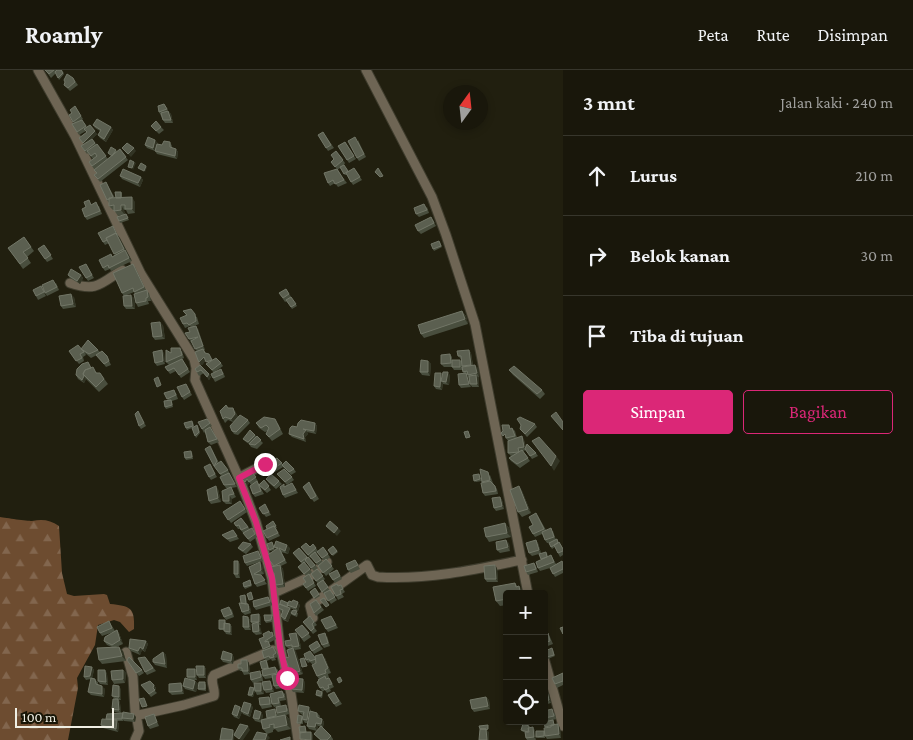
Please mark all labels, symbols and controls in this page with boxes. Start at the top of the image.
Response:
text: Roamly [25,21,102,48]
text: Peta [698,25,729,45]
text: Rute [757,25,790,45]
text: Disimpan [818,25,888,45]
north arrow [443,85,488,130]
text: 3 mnt [583,91,635,115]
text: Jalan kaki · 240 m [780,94,893,111]
icon: ahead [583,162,611,190]
text: Lurus [630,165,677,186]
text: 210 m [855,167,893,184]
icon: right [583,242,611,270]
text: Belok kanan [630,245,730,266]
text: 30 m [861,247,893,264]
icon: arrive [583,322,611,350]
text: Tiba di tujuan [630,325,744,346]
button: Simpan [583,390,733,434]
button: Bagikan [743,390,893,434]
route end [254,453,277,476]
map controls [503,590,548,725]
button: + [503,590,548,635]
button: − [503,635,548,680]
route start [276,667,299,690]
button: locate [503,680,548,725]
scale bar [15,705,114,728]
text: 100 m [22,709,56,725]

